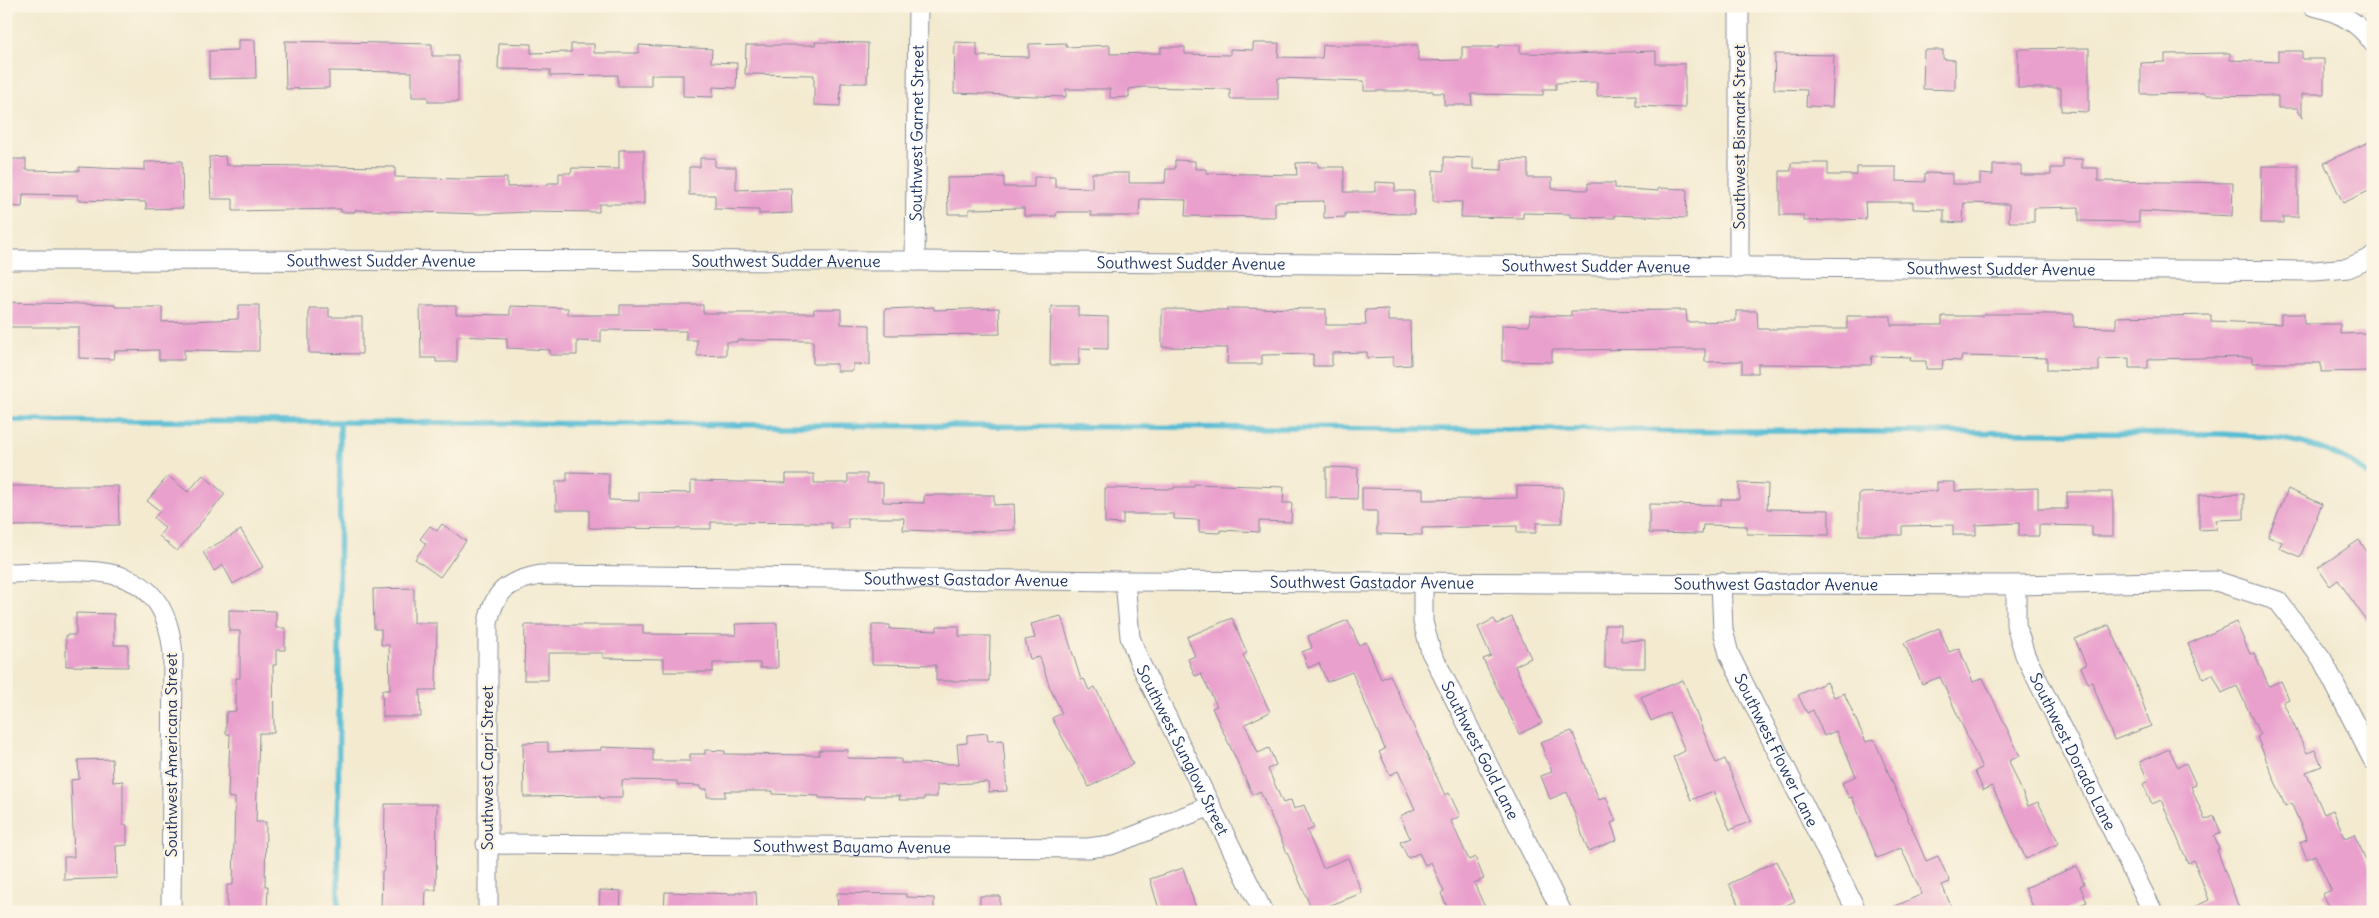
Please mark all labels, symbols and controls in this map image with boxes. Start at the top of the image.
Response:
street label: Southwest Garnet Street [905,44,928,221]
street label: Southwest Bismark Street [1729,44,1749,230]
street label: Southwest Sudder Avenue [286,250,476,271]
street label: Southwest Sudder Avenue [691,251,881,271]
street label: Southwest Sudder Avenue [1096,252,1286,274]
street label: Southwest Sudder Avenue [1501,255,1691,277]
street label: Southwest Sudder Avenue [1906,258,2096,279]
street label: Southwest Gastador Avenue [864,568,1068,590]
street label: Southwest Gastador Avenue [1270,572,1474,593]
street label: Southwest Gastador Avenue [1674,573,1878,594]
street label: Southwest Americana Street [161,652,181,857]
street label: Southwest Sunglow Street [1132,661,1234,839]
street label: Southwest Dorado Lane [2025,669,2121,833]
street label: Southwest Flower Lane [1730,670,1823,830]
street label: Southwest Gold Lane [1437,678,1524,823]
street label: Southwest Capri Street [477,685,497,850]
street label: Southwest Bayamo Avenue [753,836,951,857]

